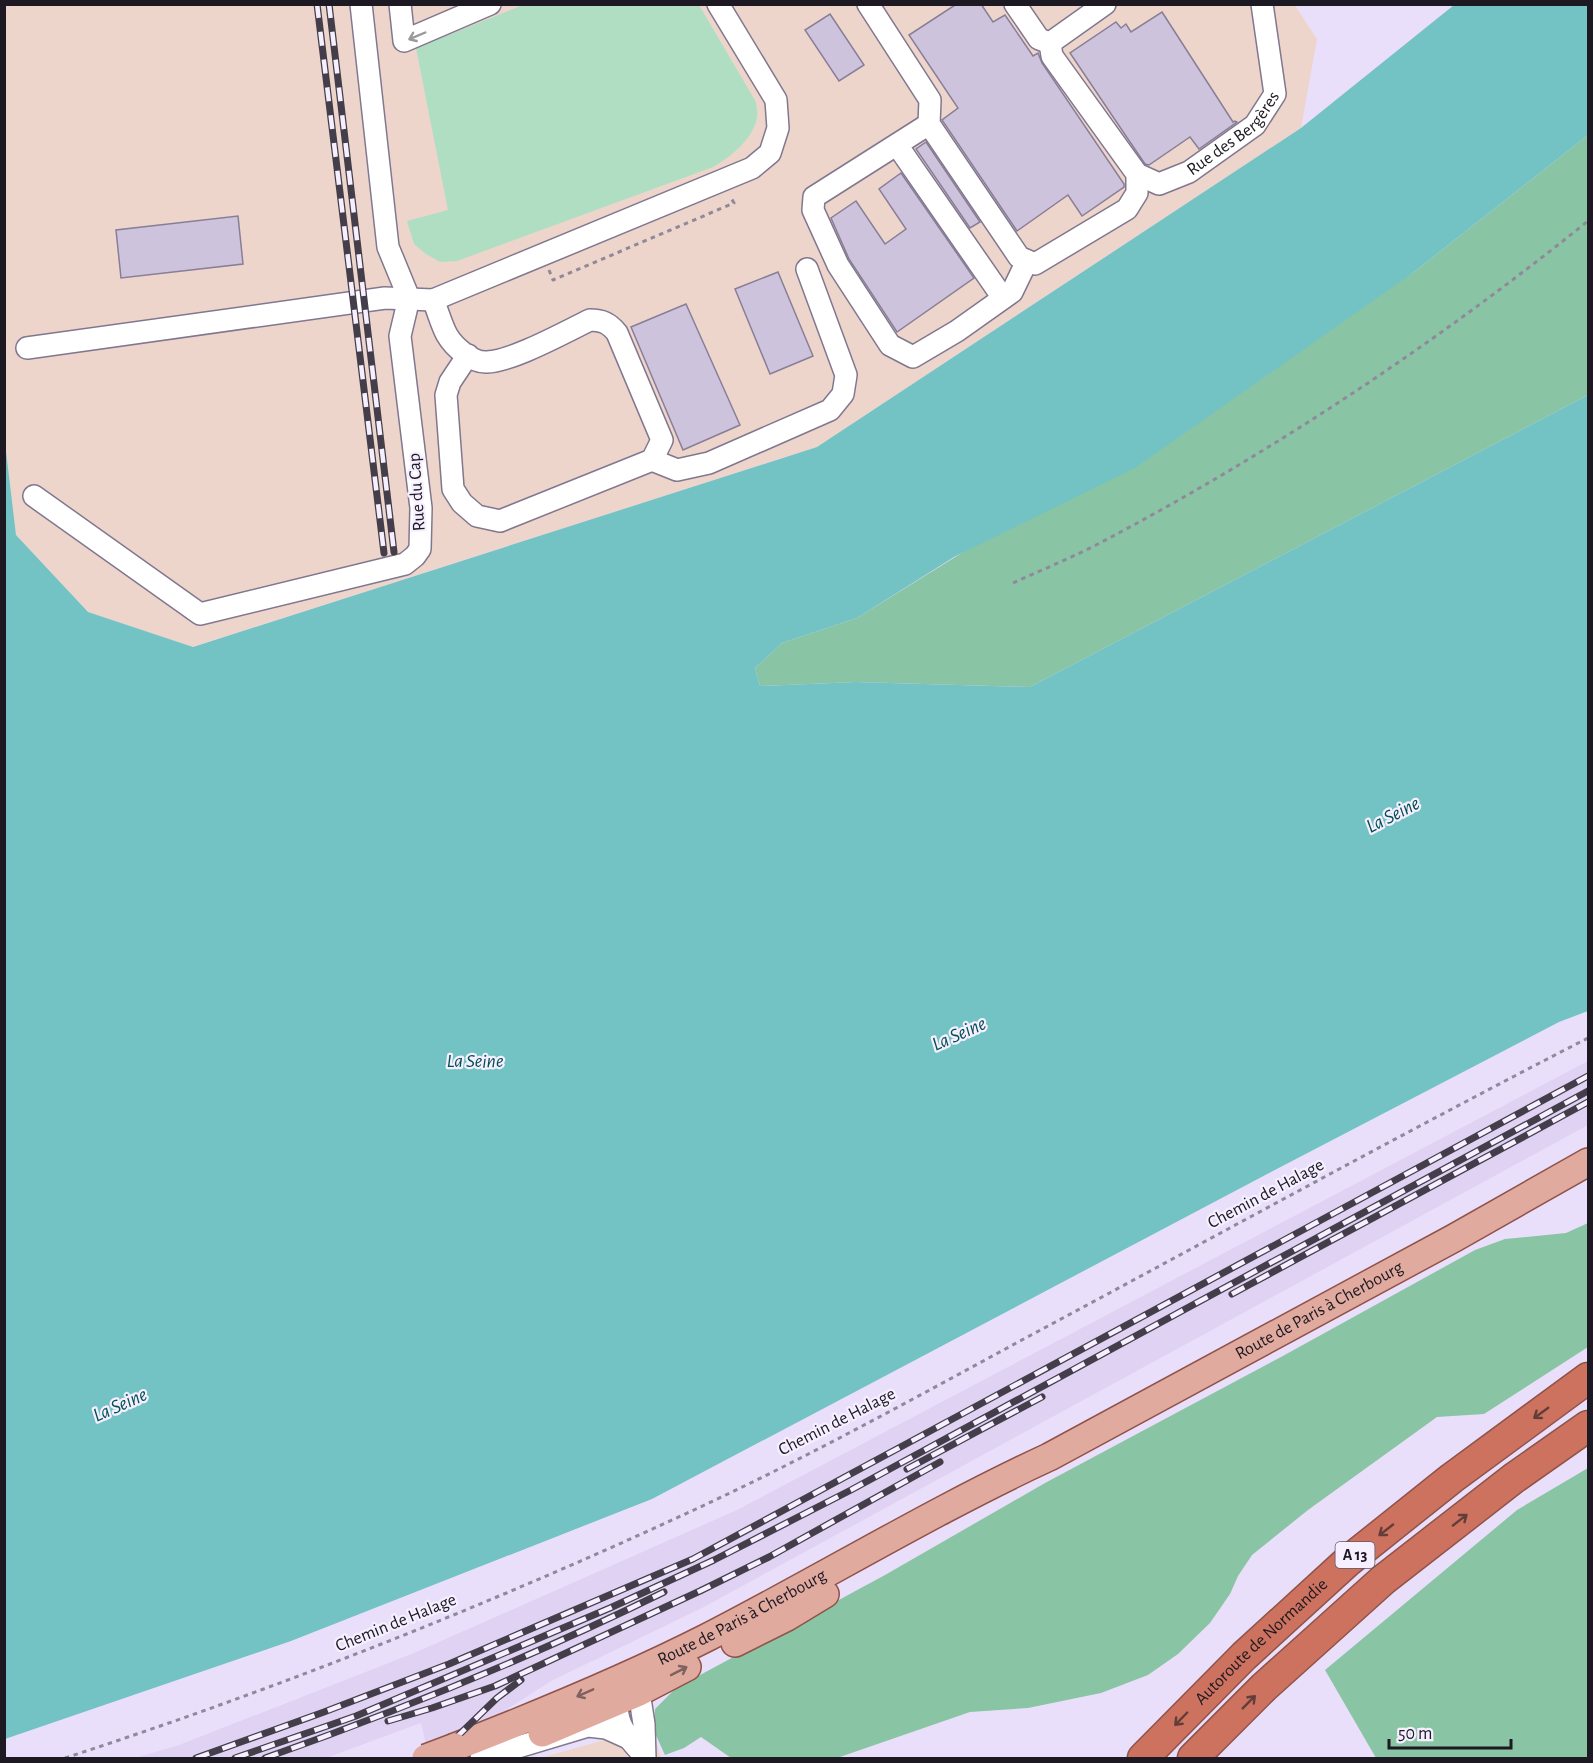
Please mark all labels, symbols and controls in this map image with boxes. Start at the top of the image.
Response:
one-way arrow [408,31,426,42]
street label: Rue des Bergères [1184,88,1283,179]
street label: Rue du Cap [405,452,429,532]
water label: La Seine [1363,793,1423,837]
water label: La Seine [929,1013,989,1055]
water label: La Seine [447,1051,504,1071]
street label: Chemin de Halage [1205,1156,1327,1232]
street label: Route de Paris à Cherbourg [1233,1258,1406,1363]
water label: La Seine [90,1384,150,1426]
street label: Chemin de Halage [776,1385,898,1459]
one-way arrow [1534,1406,1550,1419]
one-way arrow [1451,1513,1467,1526]
one-way arrow [1378,1524,1394,1537]
road number: A 13 [1336,1542,1374,1568]
street label: Route de Paris à Cherbourg [655,1566,830,1669]
street label: Autoroute de Normandie [1192,1575,1331,1709]
street label: Chemin de Halage [333,1591,459,1655]
one-way arrow [670,1665,688,1677]
one-way arrow [577,1688,595,1699]
one-way arrow [1241,1695,1256,1709]
one-way arrow [1174,1712,1189,1727]
scale bar [1389,1712,1510,1750]
text: 50 m [1398,1725,1432,1743]

